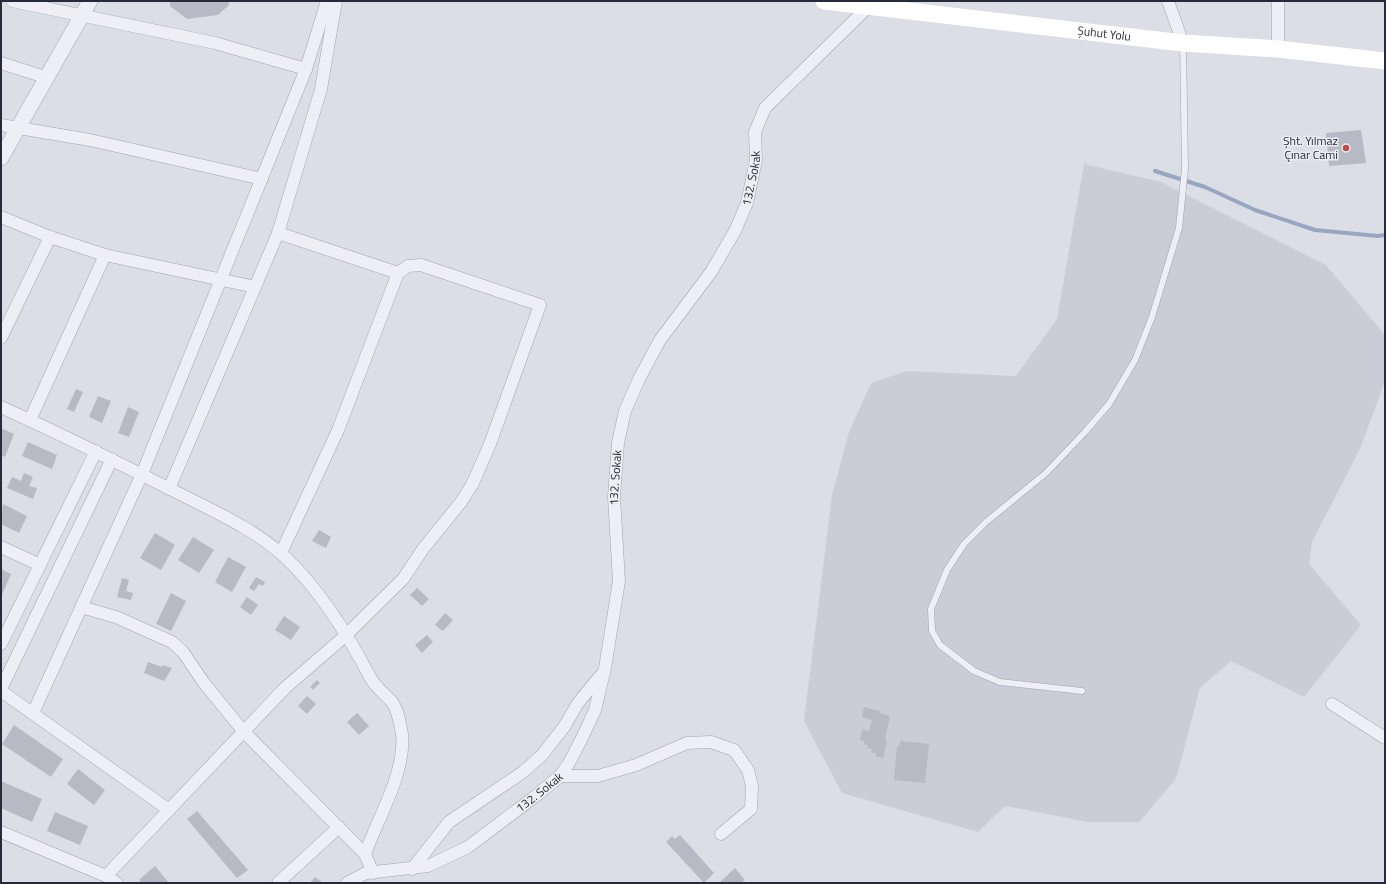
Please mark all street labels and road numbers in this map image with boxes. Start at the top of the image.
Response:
street label: Şuhut Yolu [1076,21,1132,46]
street label: 132. Sokak [737,150,765,207]
street label: 132. Sokak [604,449,626,506]
street label: 132. Sokak [511,767,567,817]

